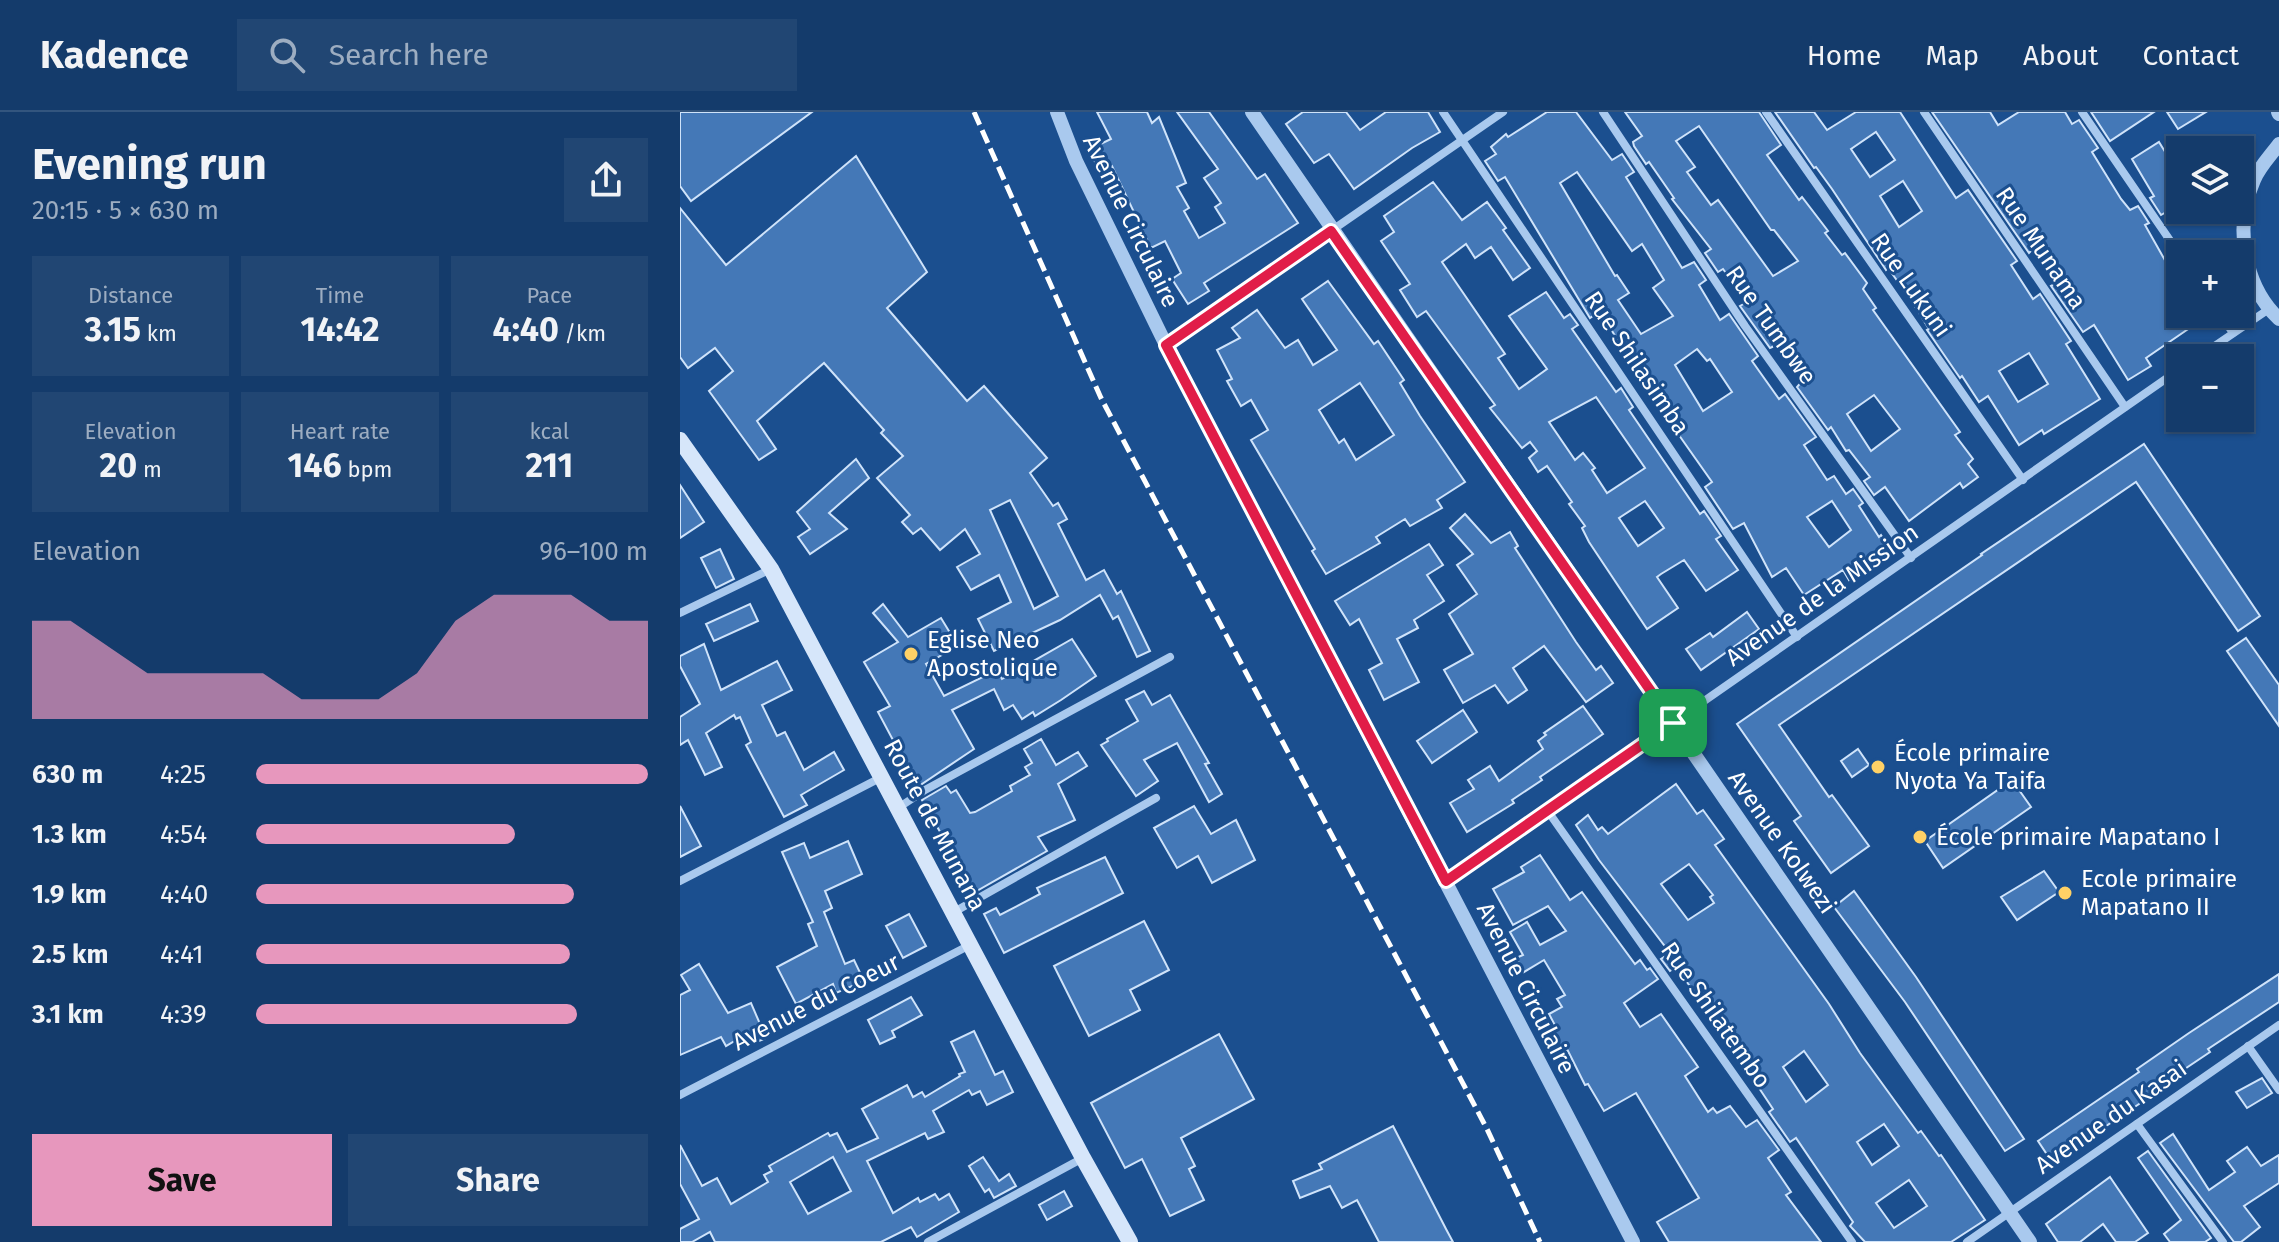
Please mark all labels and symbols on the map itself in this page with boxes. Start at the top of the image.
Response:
street label: Avenue Circulaire [1077,130,1185,312]
street label: Rue Munama [1990,182,2092,314]
street label: Rue Lukuni [1865,228,1957,342]
street label: Rue Tumbwe [1720,260,1822,390]
street label: Rue Shilasimba [1579,286,1695,440]
street label: Avenue de la Mission [1720,518,1924,672]
place label: Eglise Neo Apostolique [927,626,1058,682]
marker: Eglise Neo Apostolique [902,645,920,663]
pin [1639,689,1707,757]
street label: Route de Munana [878,734,992,916]
place label: École primaire Nyota Ya Taifa [1894,738,2050,795]
marker: École primaire Nyota Ya Taifa [1869,758,1887,776]
street label: Avenue Kolwezi [1722,765,1842,919]
place label: École primaire Mapatano I [1936,822,2220,851]
marker: École primaire Mapatano I [1911,828,1929,846]
place label: Ecole primaire Mapatano II [2081,865,2237,921]
marker: Ecole primaire Mapatano II [2056,884,2074,902]
street label: Avenue Circulaire [1471,898,1581,1078]
street label: Rue Shilatembo [1655,937,1777,1093]
street label: Avenue du Coeur [728,947,905,1056]
street label: Avenue du Kasai [2030,1054,2192,1180]

